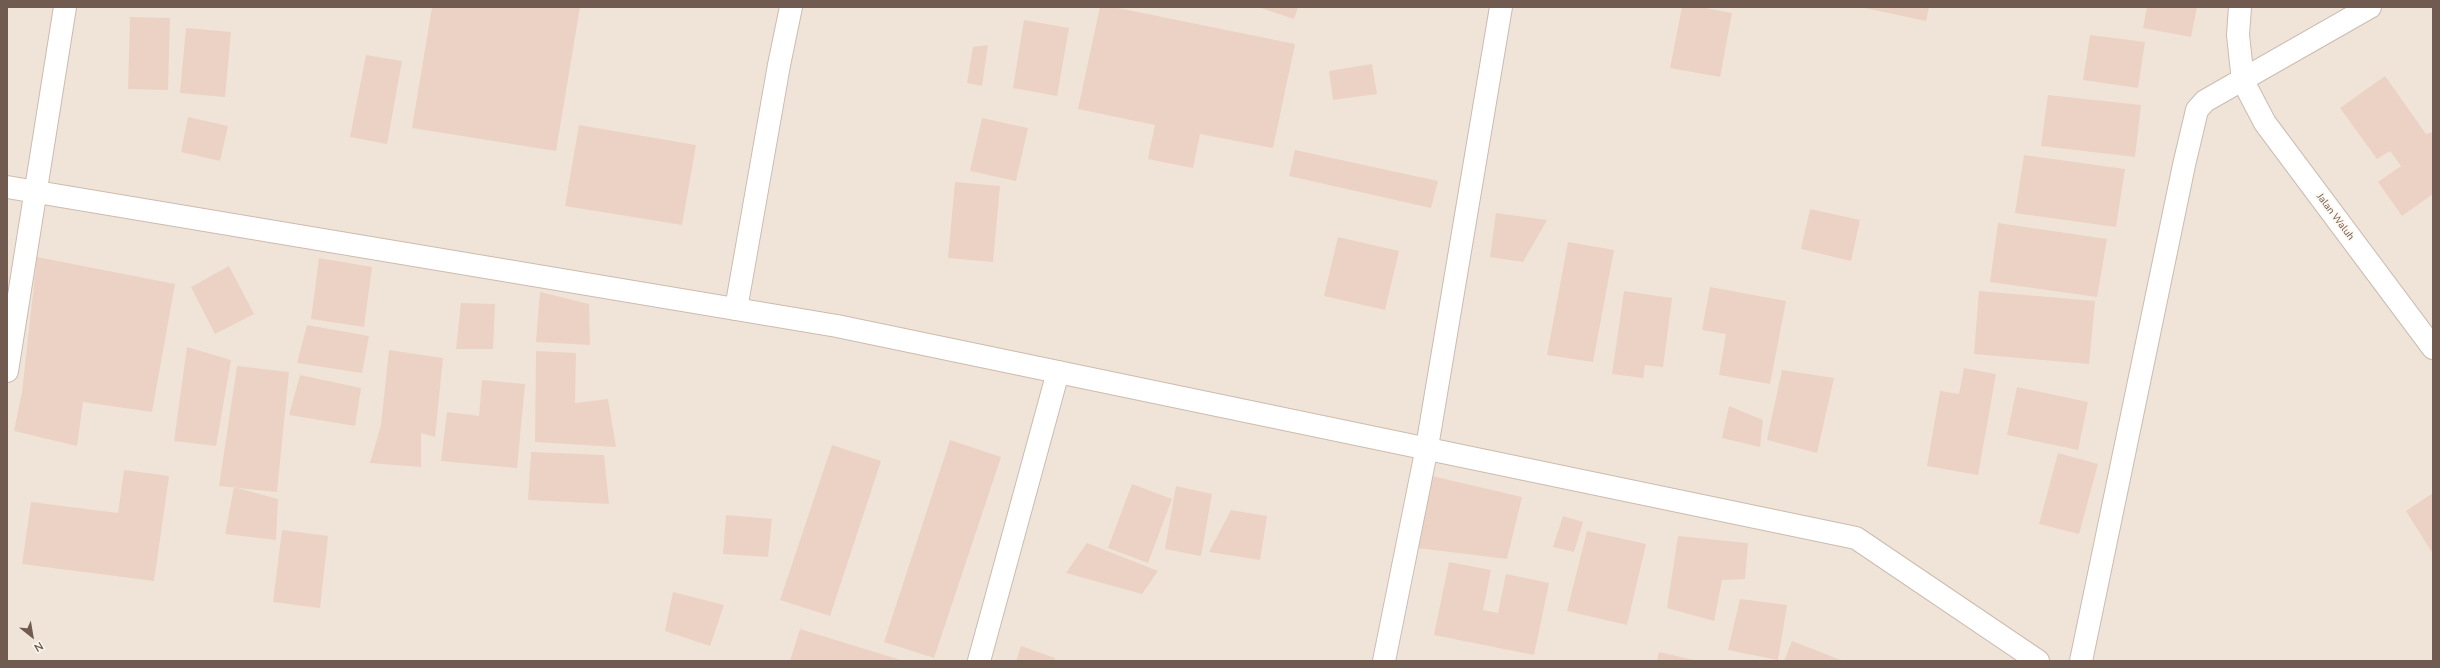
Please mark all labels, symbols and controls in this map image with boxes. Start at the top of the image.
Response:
street label: Jalan Waluh [2314,191,2356,243]
north arrow [12,616,52,656]
text: N [31,638,46,655]

